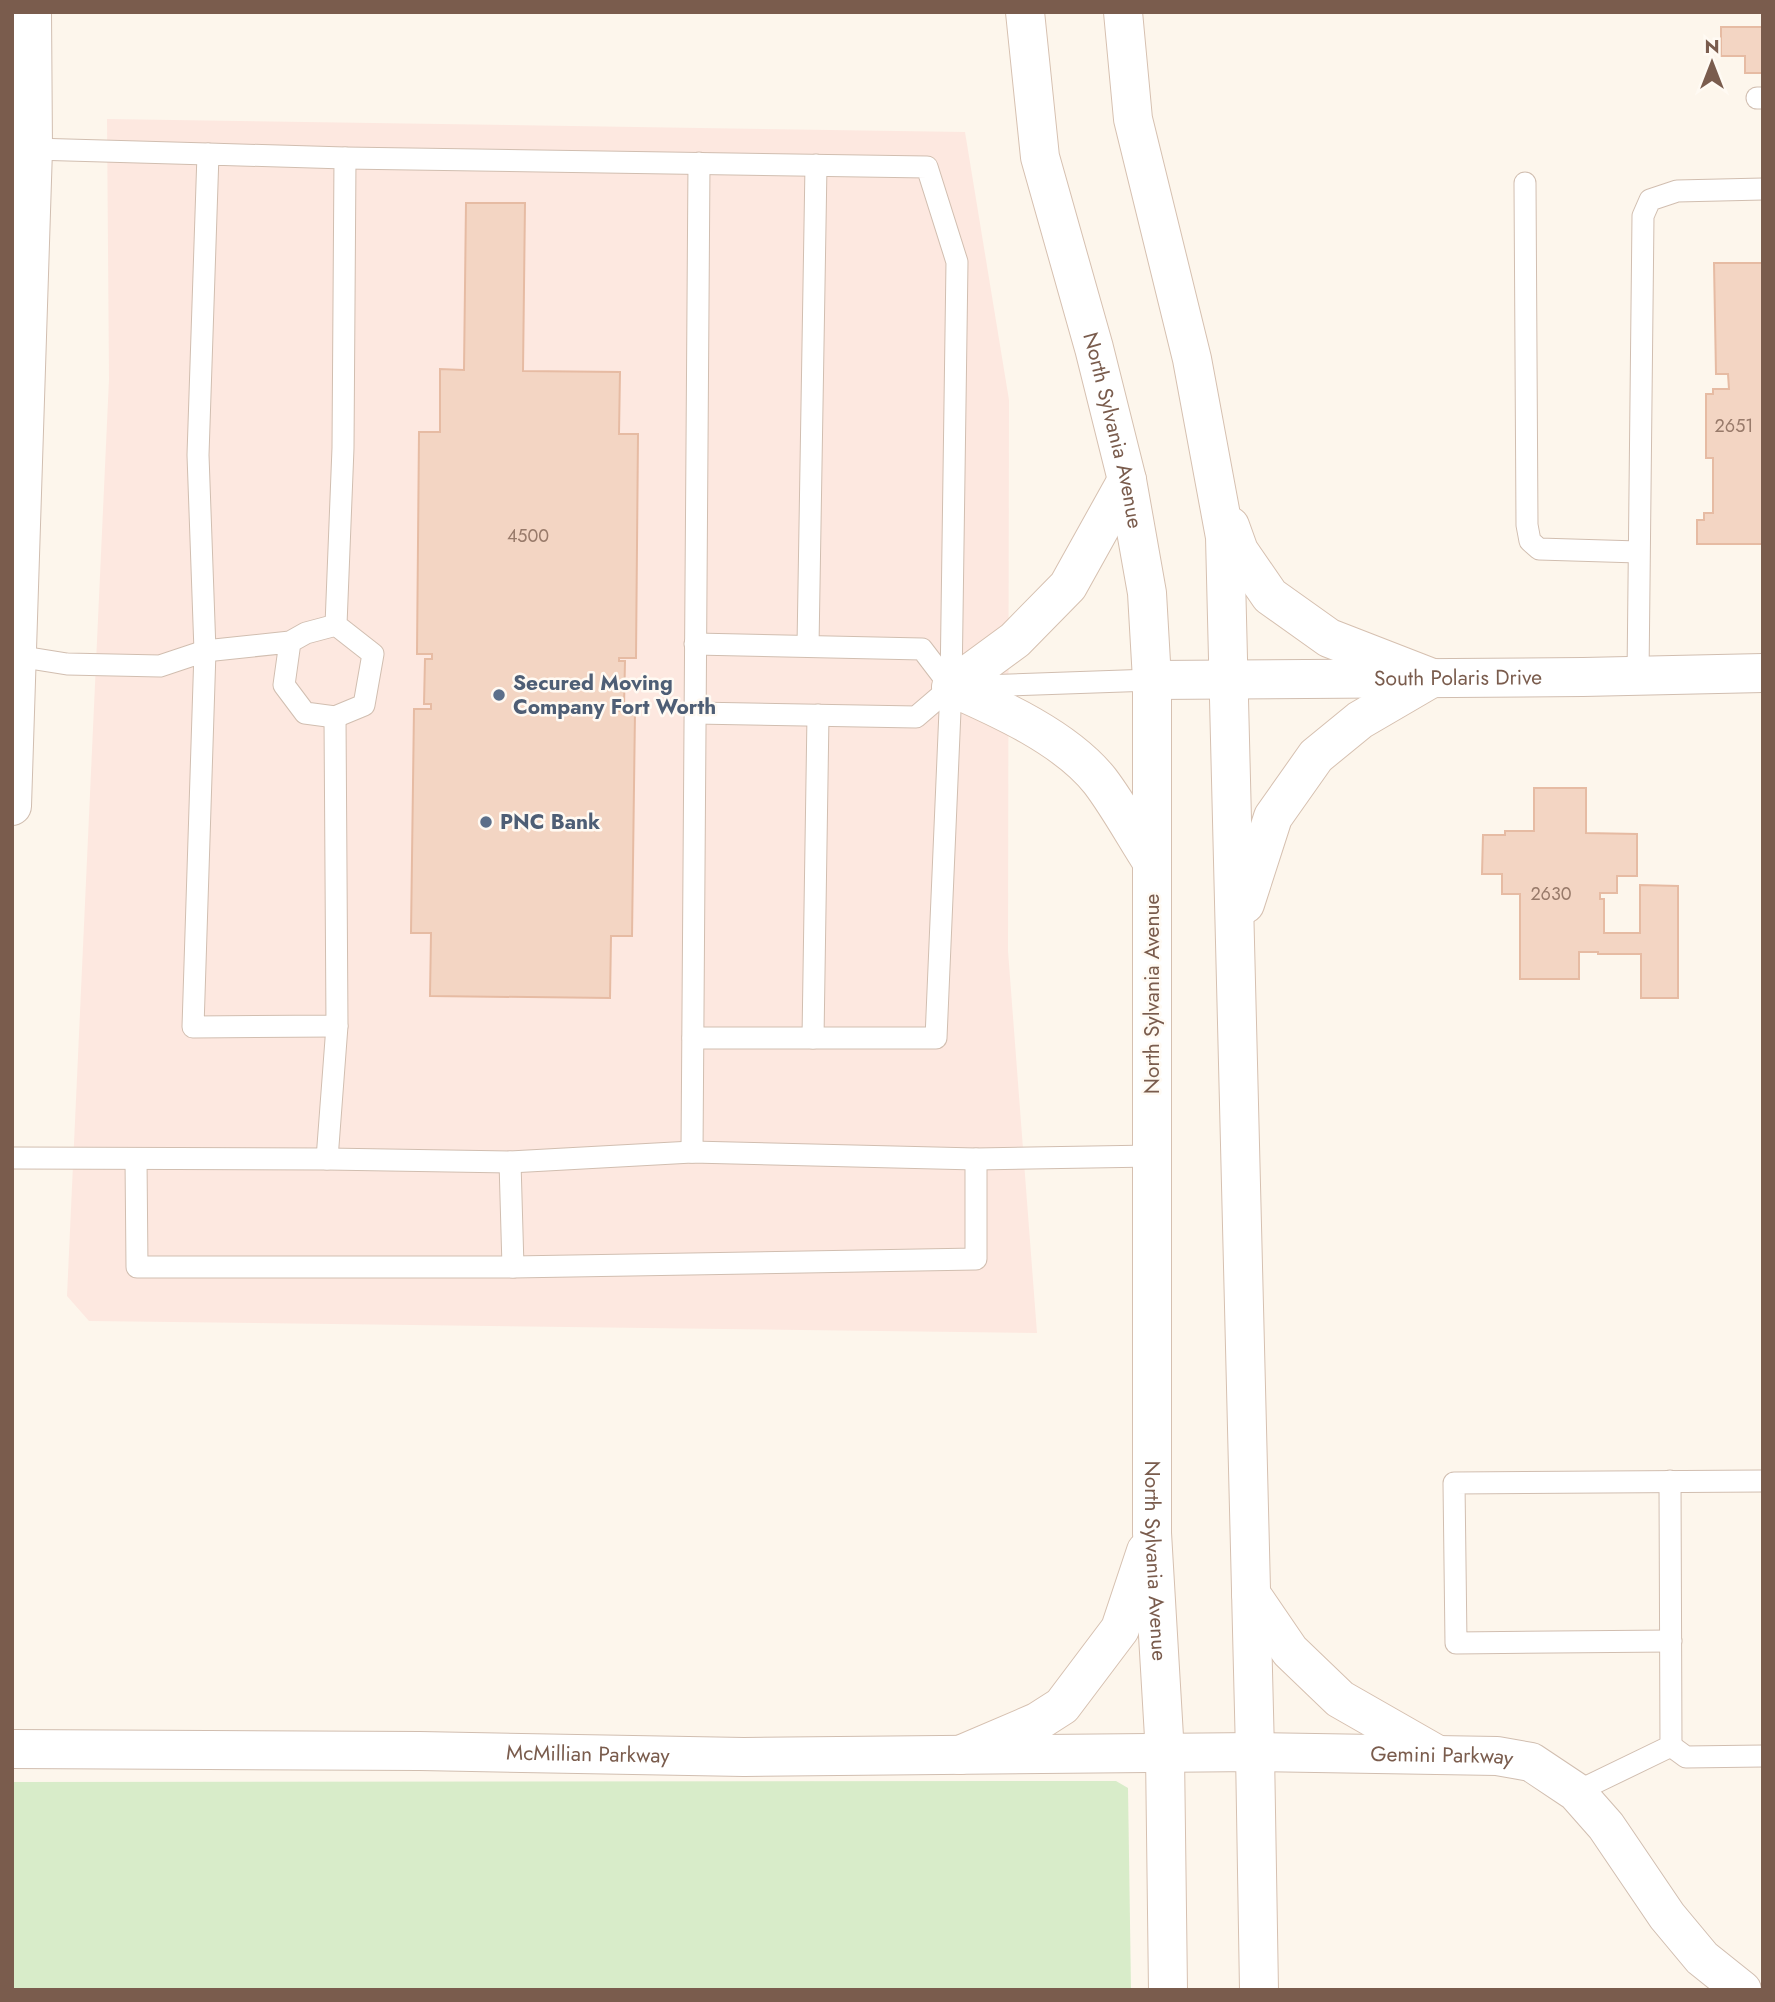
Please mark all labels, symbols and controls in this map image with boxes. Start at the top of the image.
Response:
north arrow [1677,28,1747,98]
text: N [1704,33,1720,60]
street label: North Sylvania Avenue [1075,329,1150,531]
house number: 2651 [1715,413,1753,439]
house number: 4500 [507,523,549,549]
street label: South Polaris Drive [1374,662,1542,693]
place label: Secured Moving Company Fort Worth [513,668,716,722]
marker: Secured Moving Company Fort Worth [491,687,507,703]
place label: PNC Bank [500,807,600,837]
marker: PNC Bank [478,814,494,830]
house number: 2630 [1530,881,1572,907]
street label: North Sylvania Avenue [1137,894,1167,1094]
street label: North Sylvania Avenue [1137,1460,1175,1662]
street label: McMillian Parkway [506,1738,671,1771]
street label: Gemini Parkway [1370,1739,1517,1774]

